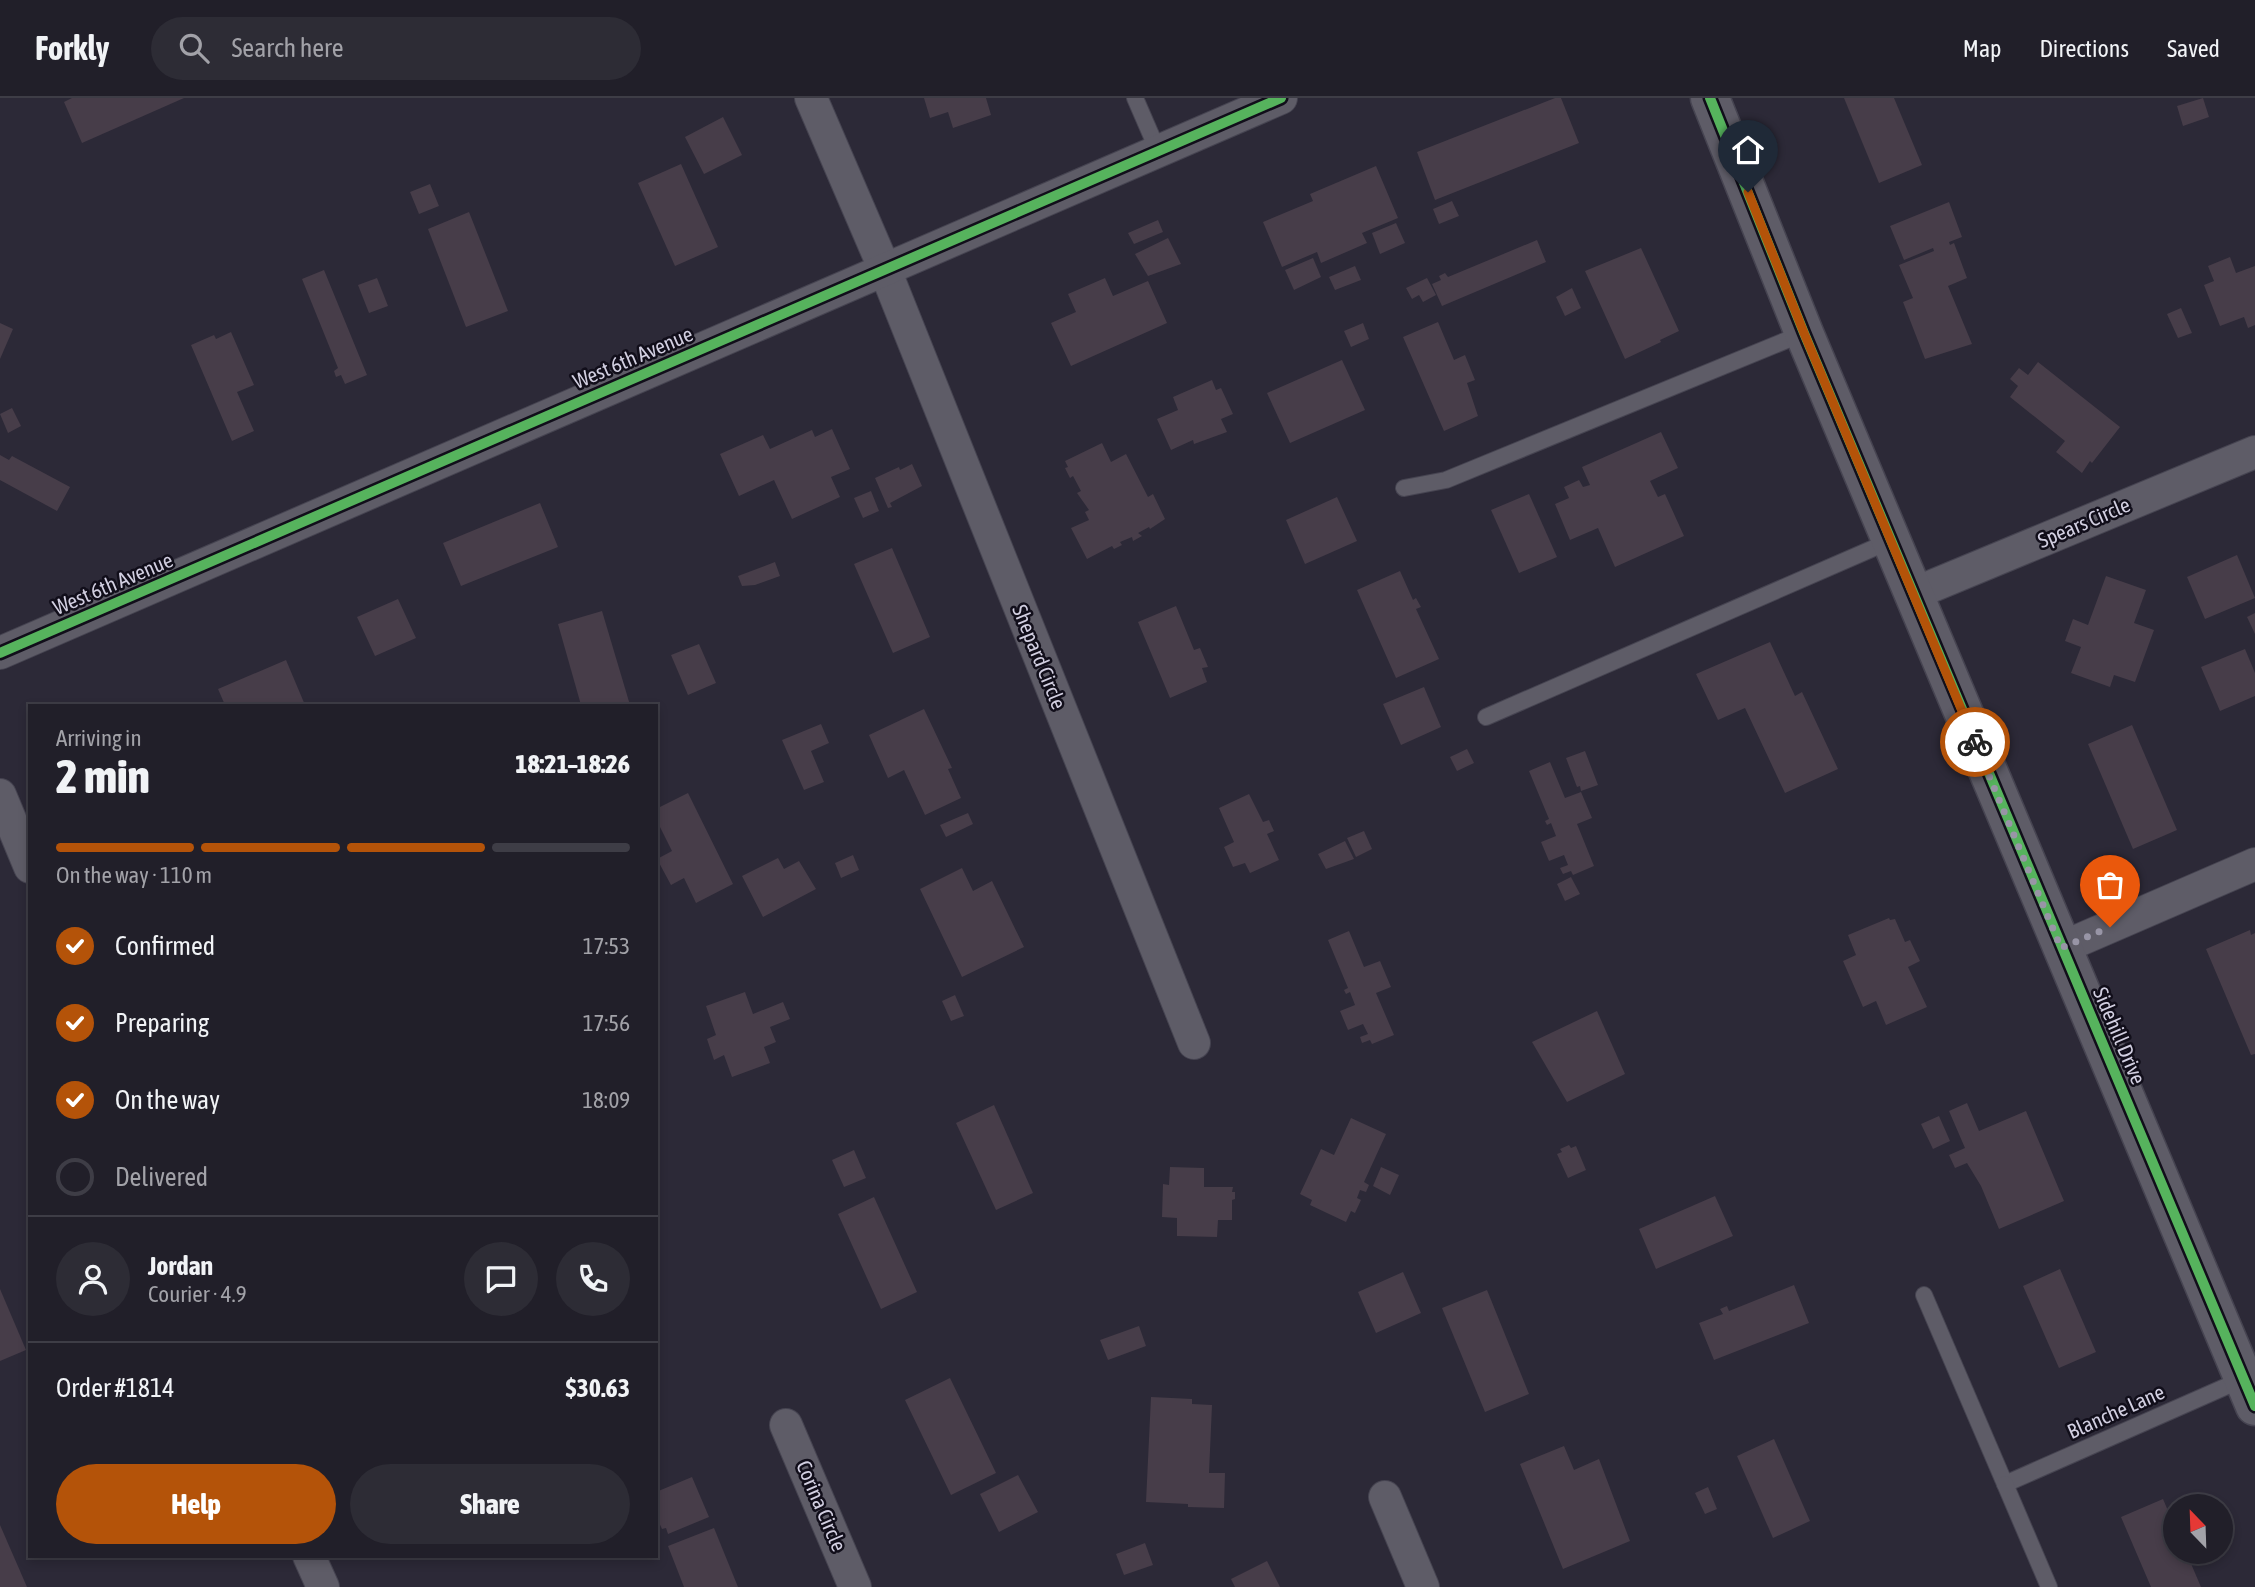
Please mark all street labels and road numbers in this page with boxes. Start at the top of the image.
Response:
street label: West 6th Avenue [569,321,696,393]
street label: Spears Circle [2034,492,2133,552]
street label: West 6th Avenue [49,547,176,619]
street label: Shepard Circle [1008,601,1072,712]
street label: Sidehill Drive [2089,984,2151,1088]
street label: Blanche Lane [2063,1379,2168,1443]
street label: Corina Circle [792,1457,852,1555]

